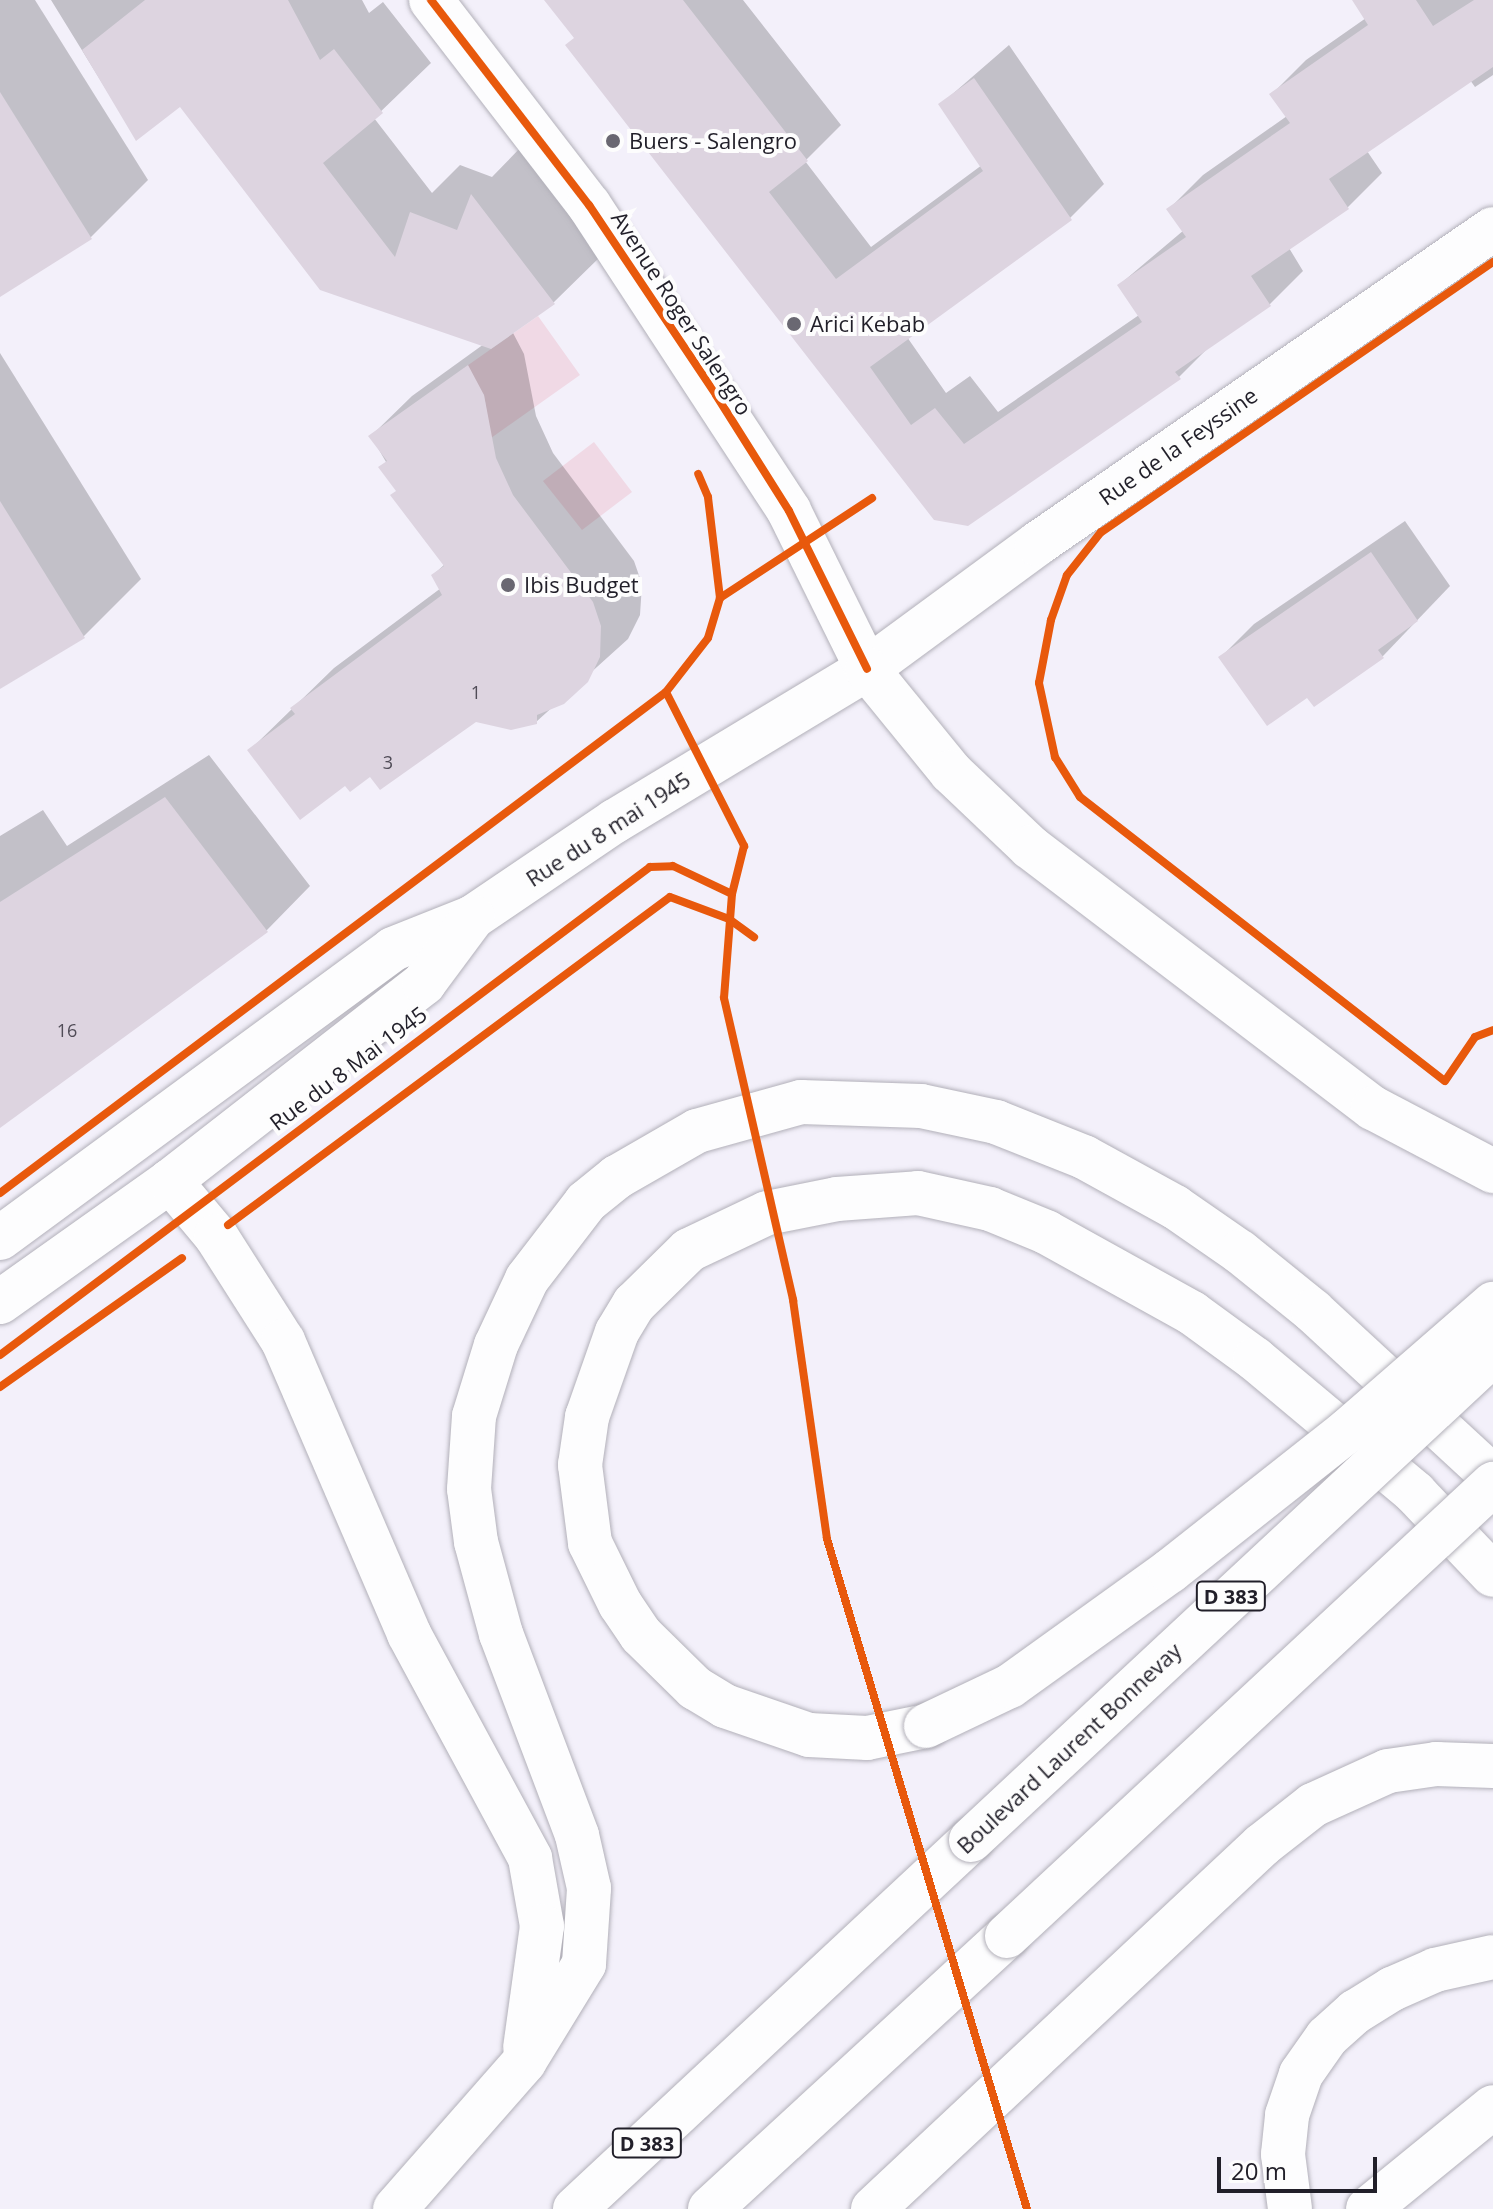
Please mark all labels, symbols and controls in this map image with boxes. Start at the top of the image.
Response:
place label: Buers - Salengro [629,128,797,154]
marker: Buers - Salengro [604,132,622,150]
street label: Avenue Roger Salengro [606,206,758,420]
place label: Arici Kebab [810,311,925,337]
marker: Arici Kebab [785,315,803,333]
street label: Rue de la Feyssine [1094,381,1262,511]
place label: Ibis Budget [524,572,639,598]
marker: Ibis Budget [499,576,517,594]
house number: 1 [471,681,481,703]
house number: 3 [383,751,393,773]
street label: Rue du 8 mai 1945 [521,766,695,892]
street label: Rue du 8 Mai 1945 [264,1000,432,1136]
house number: 16 [57,1019,77,1041]
road number: D 383 [1195,1580,1267,1612]
street label: Boulevard Laurent Bonnevay [951,1637,1187,1859]
road number: D 383 [611,2127,683,2159]
scale bar [1221,2141,1381,2191]
text: 20 m [1231,2154,1287,2187]

